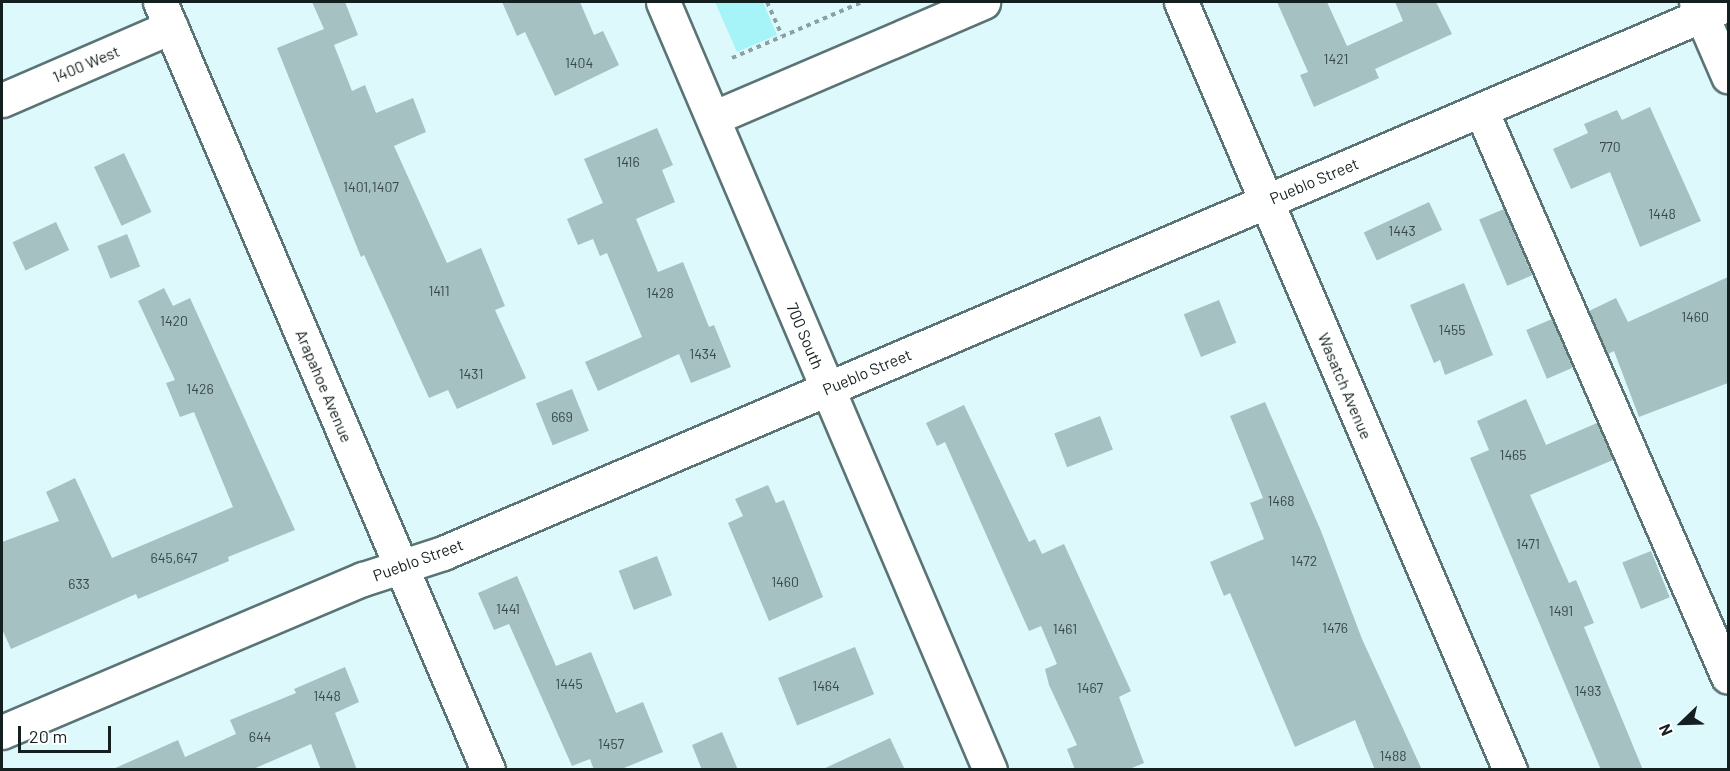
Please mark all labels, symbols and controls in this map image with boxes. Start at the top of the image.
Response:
street label: 1400 West [50,41,122,87]
house number: 1421 [1324,51,1348,67]
house number: 1404 [565,55,593,71]
house number: 770 [1599,139,1621,155]
house number: 1416 [616,154,640,170]
street label: Pueblo Street [1267,154,1361,208]
house number: 1401,1407 [343,179,399,195]
house number: 1448 [1648,206,1676,222]
house number: 1443 [1388,223,1416,239]
house number: 1411 [428,283,450,299]
house number: 1428 [646,285,674,301]
street label: 700 South [783,300,827,372]
house number: 1460 [1681,309,1709,325]
house number: 1420 [160,313,188,329]
house number: 1455 [1438,322,1466,338]
street label: Arapahoe Avenue [292,327,356,445]
street label: Wasatch Avenue [1314,330,1376,442]
street label: Pueblo Street [820,345,914,399]
house number: 1434 [689,346,717,362]
house number: 1431 [459,366,483,382]
house number: 1426 [186,381,214,397]
house number: 669 [551,409,573,425]
house number: 1465 [1499,447,1527,463]
house number: 1468 [1267,493,1295,509]
street label: Pueblo Street [370,535,466,585]
house number: 1471 [1516,536,1540,552]
house number: 645,647 [151,550,197,566]
house number: 1472 [1291,553,1317,569]
house number: 1460 [771,574,799,590]
house number: 633 [68,576,90,592]
house number: 1441 [496,601,520,617]
house number: 1491 [1549,603,1573,619]
house number: 1476 [1322,620,1348,636]
house number: 1461 [1053,621,1077,637]
house number: 1445 [555,676,583,692]
house number: 1464 [812,678,840,694]
house number: 1467 [1077,680,1103,696]
house number: 1493 [1574,683,1602,699]
house number: 1448 [313,688,341,704]
north arrow [1652,693,1712,753]
scale bar [21,714,114,752]
text: N [1654,722,1676,739]
text: 20 m [29,725,67,747]
house number: 644 [249,729,271,745]
house number: 1457 [598,736,624,752]
house number: 1488 [1379,748,1407,764]

